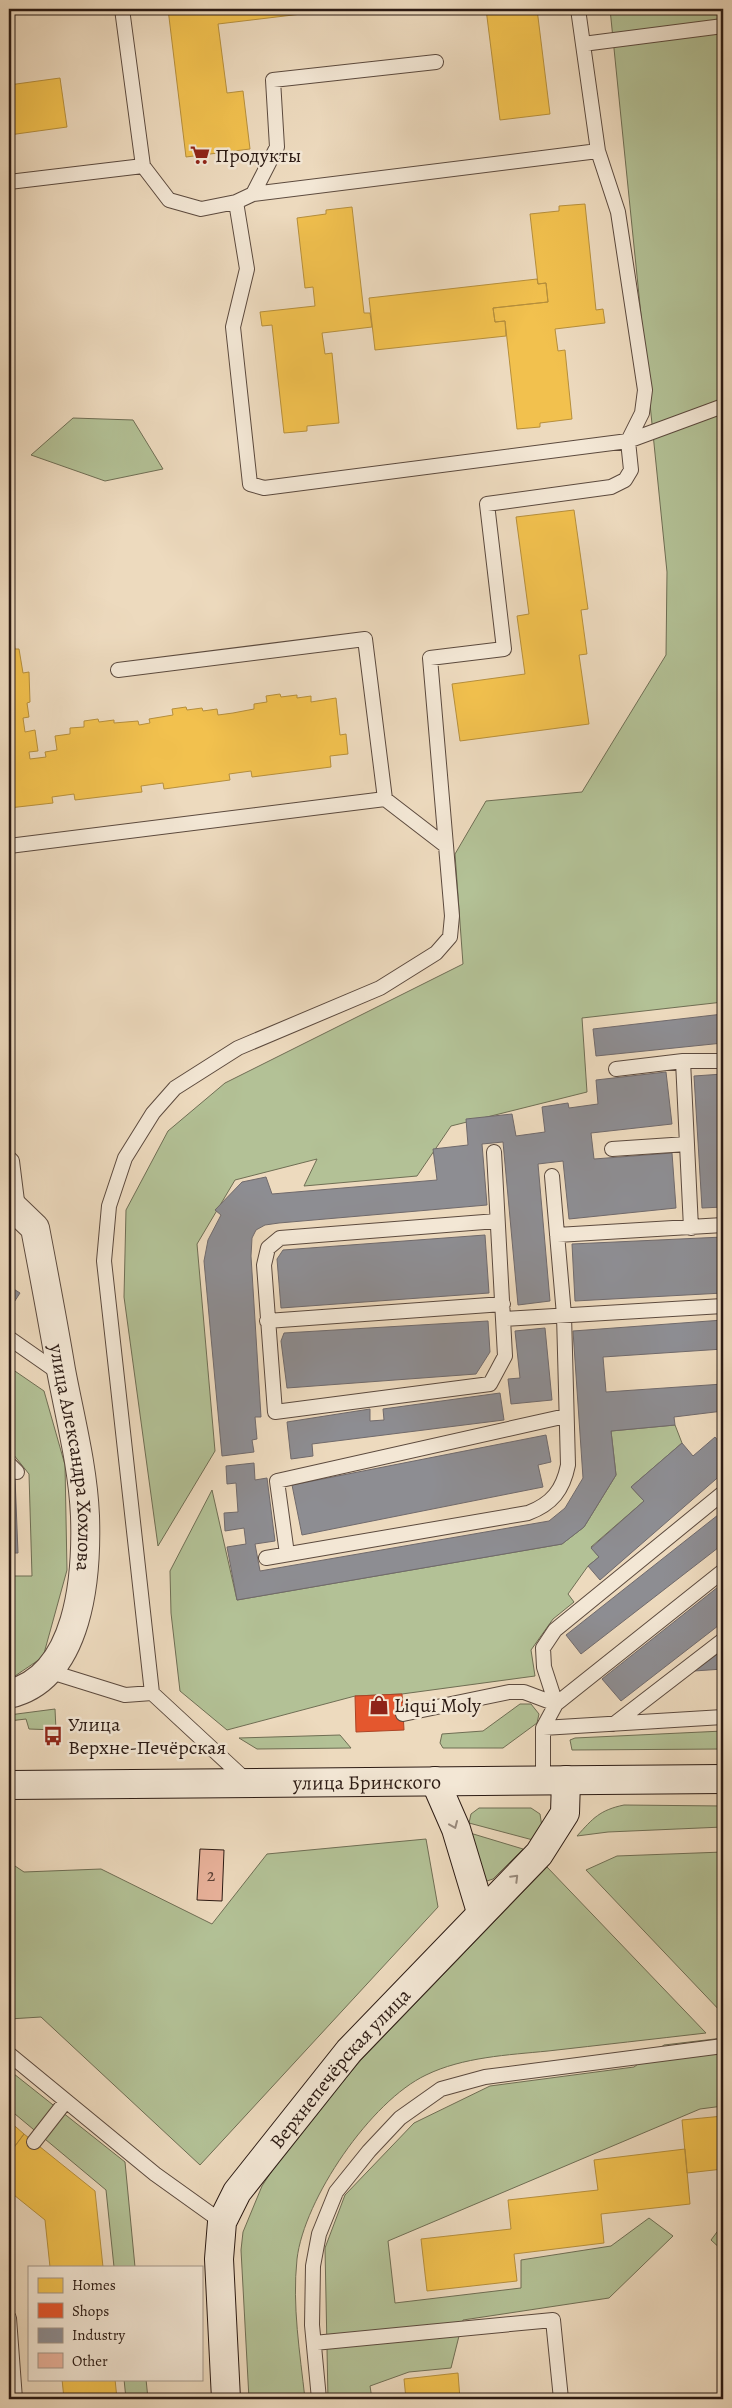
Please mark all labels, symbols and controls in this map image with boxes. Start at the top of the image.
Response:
place label: Продукты [215,142,301,169]
supermarket icon: Продукты [189,144,211,166]
street label: улица Александра Хохлова [43,1341,99,1573]
place label: Liqui Moly [394,1692,482,1719]
shop icon: Liqui Moly [368,1694,390,1716]
place label: Улица Верхне-Печёрская [68,1711,226,1761]
bus stop icon: Улица Верхне-Печёрская [42,1725,64,1747]
street label: улица Бринского [292,1768,441,1796]
one-way arrow [449,1821,459,1829]
house number: 2 [207,1863,216,1887]
one-way arrow [509,1875,518,1884]
street label: Верхнепечёрская улица [263,1981,417,2154]
legend [28,2266,202,2380]
text: Homes [72,2275,116,2295]
text: Shops [72,2301,109,2321]
text: Industry [72,2325,126,2345]
text: Other [72,2351,108,2371]

